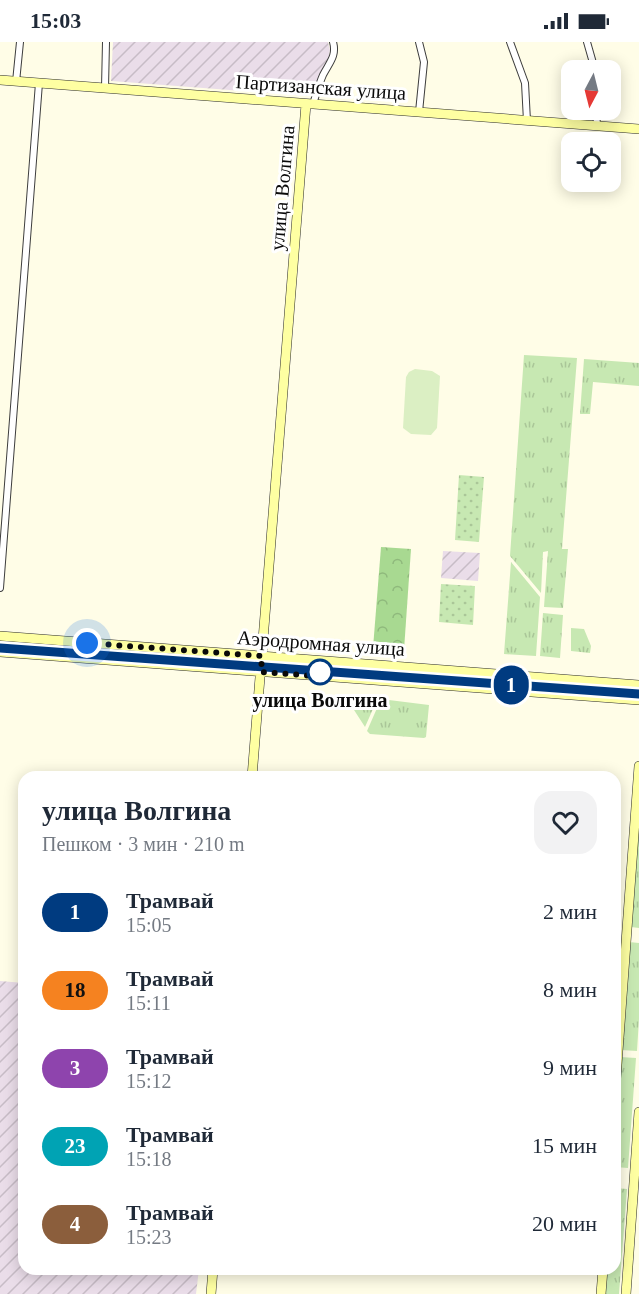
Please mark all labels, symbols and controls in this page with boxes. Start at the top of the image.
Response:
text: 15:03 [30,8,81,33]
north arrow [561,60,621,120]
map controls [561,60,621,192]
street label: Партизанская улица [235,70,407,105]
street label: улица Волгина [266,124,299,252]
button: locate [561,132,621,192]
street label: Аэродромная улица [236,626,406,661]
your location [72,628,102,658]
marker: улица Волгина [307,659,333,685]
line badge: 1 [492,666,530,704]
text: 1 [506,673,516,697]
place label: улица Волгина [252,689,388,712]
button: heart [534,791,597,854]
text: улица Волгина [42,795,231,826]
text: Пешком · 3 мин · 210 m [42,833,245,855]
text: Трамвай [126,888,214,913]
text: 2 мин [543,899,597,924]
text: 1 [70,900,80,924]
text: 15:05 [126,914,172,936]
text: Трамвай [126,966,214,991]
text: 8 мин [543,977,597,1002]
text: 18 [65,978,86,1002]
text: 15:11 [126,992,171,1014]
text: Трамвай [126,1044,214,1069]
text: 9 мин [543,1055,597,1080]
text: 3 [70,1056,80,1080]
text: 15:12 [126,1070,172,1092]
text: Трамвай [126,1122,214,1147]
text: 15 мин [532,1133,597,1158]
text: 23 [65,1134,86,1158]
text: 15:18 [126,1148,172,1170]
text: Трамвай [126,1200,214,1225]
text: 20 мин [532,1211,597,1236]
text: 4 [70,1212,80,1236]
text: 15:23 [126,1226,172,1248]

